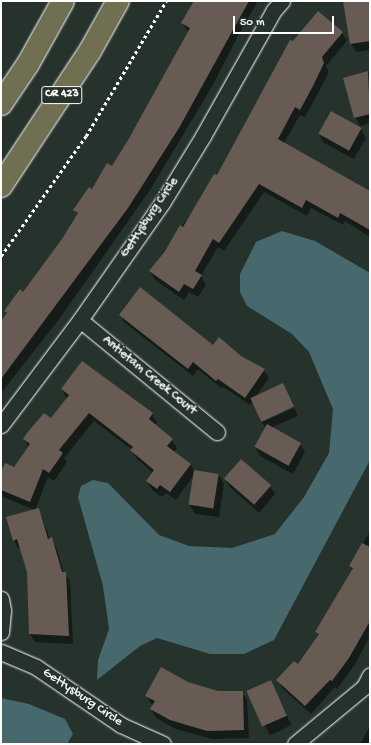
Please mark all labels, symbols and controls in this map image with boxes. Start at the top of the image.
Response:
scale bar [235,8,336,34]
text: 50 m [240,16,265,30]
road number: CR 423 [41,85,83,105]
street label: Gettysburg Circle [117,175,183,261]
street label: Antietam Creek Court [99,333,199,419]
street label: Gettysburg Circle [39,665,125,731]

